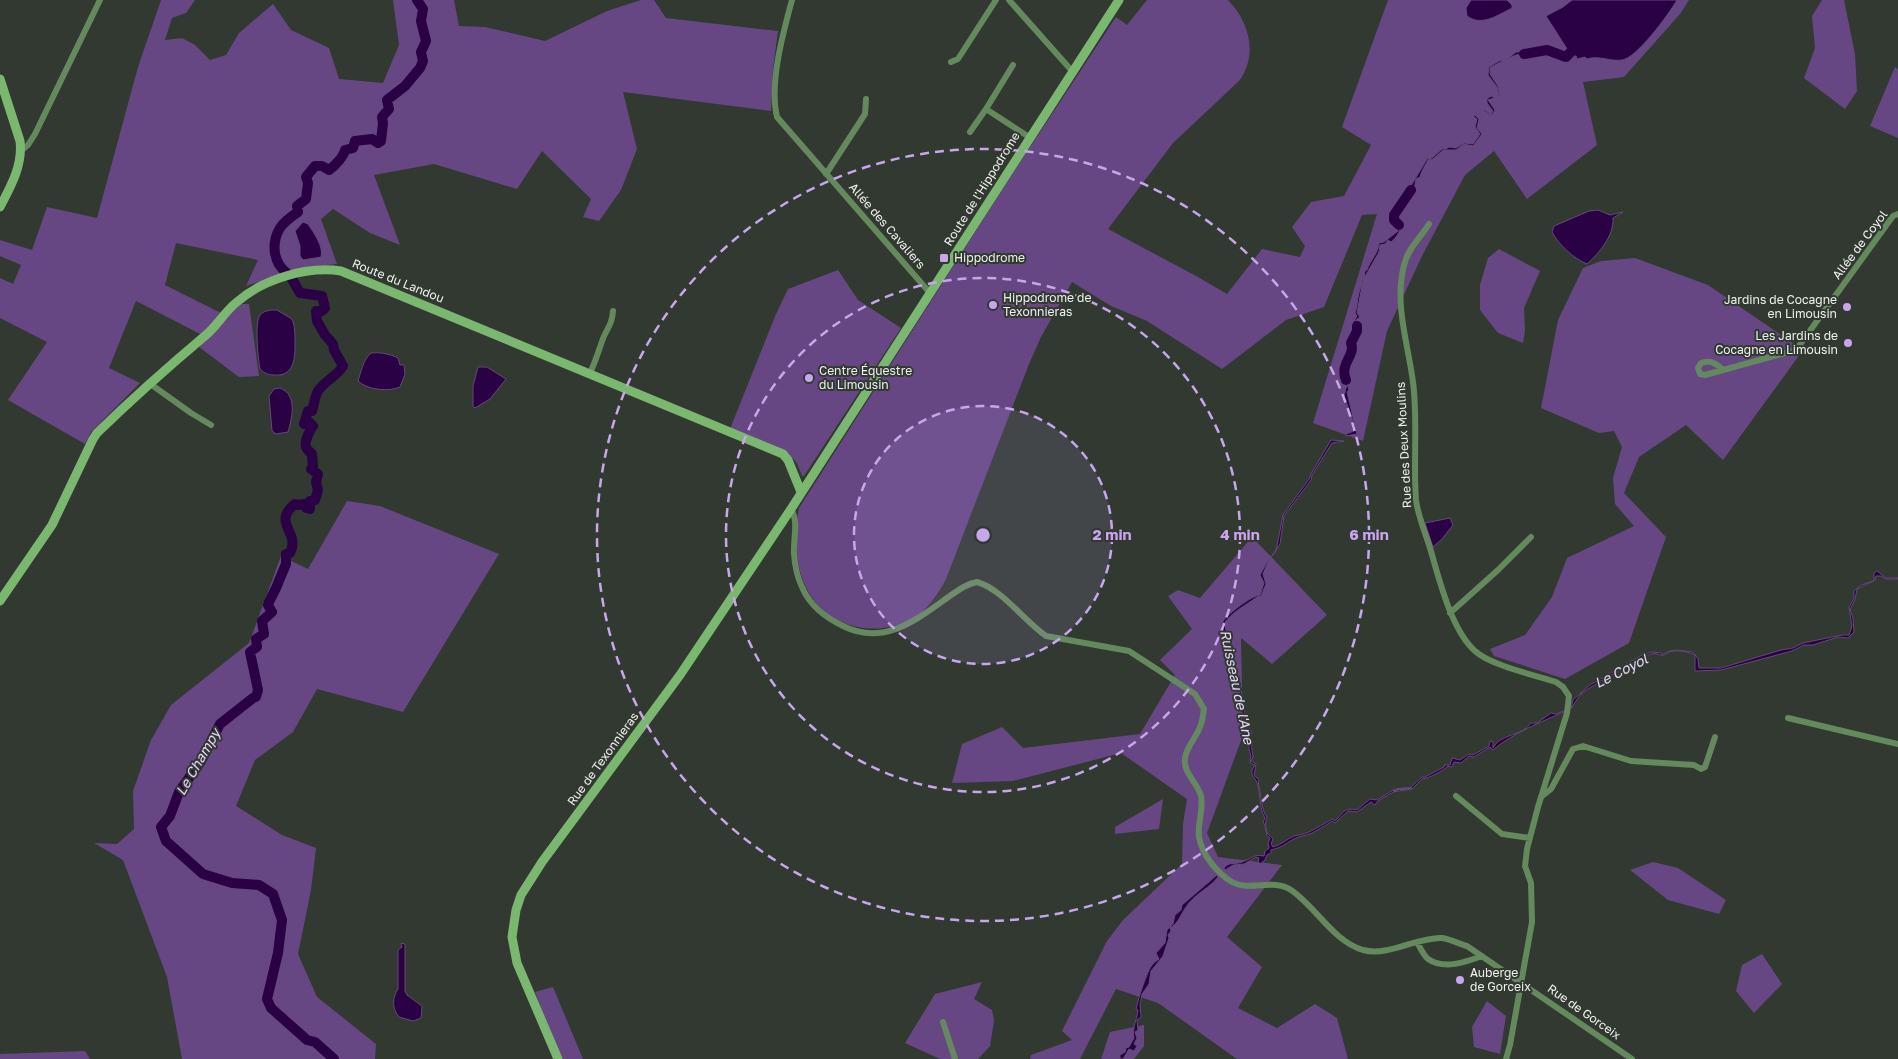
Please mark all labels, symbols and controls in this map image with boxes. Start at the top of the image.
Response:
street label: Route de l'Hippodrome [940,129,1023,249]
street label: Allée des Cavaliers [846,180,929,272]
street label: Allée de Coyol [1829,207,1890,282]
place label: Hippodrome [954,250,1025,265]
marker: Hippodrome [938,252,950,264]
street label: Route du Landou [350,255,446,306]
place label: Hippodrome de Texonnieras [1003,290,1091,319]
place label: Jardins de Cocagne en Limousin [1724,292,1837,321]
marker: Hippodrome de Texonnieras [987,299,999,311]
marker: Jardins de Cocagne en Limousin [1841,301,1853,313]
place label: Les Jardins de Cocagne en Limousin [1715,328,1838,357]
marker: Les Jardins de Cocagne en Limousin [1842,337,1854,349]
place label: Centre Équestre du Limousin [819,363,912,392]
marker: Centre Équestre du Limousin [803,372,815,384]
street label: Rue des Deux Moulins [1393,381,1414,509]
text: 2 min [1092,525,1132,543]
text: 4 min [1220,525,1260,543]
text: 6 min [1349,525,1389,543]
centre of rings [974,526,992,544]
water label: Ruisseau de l'Ane [1217,628,1258,747]
water label: Le Coyol [1591,650,1651,691]
street label: Rue de Texonnieras [564,709,642,808]
water label: Le Champy [172,724,225,798]
place label: Auberge de Gorceix [1470,965,1531,994]
marker: Auberge de Gorceix [1454,974,1466,986]
street label: Rue de Gorceix [1545,981,1624,1043]

